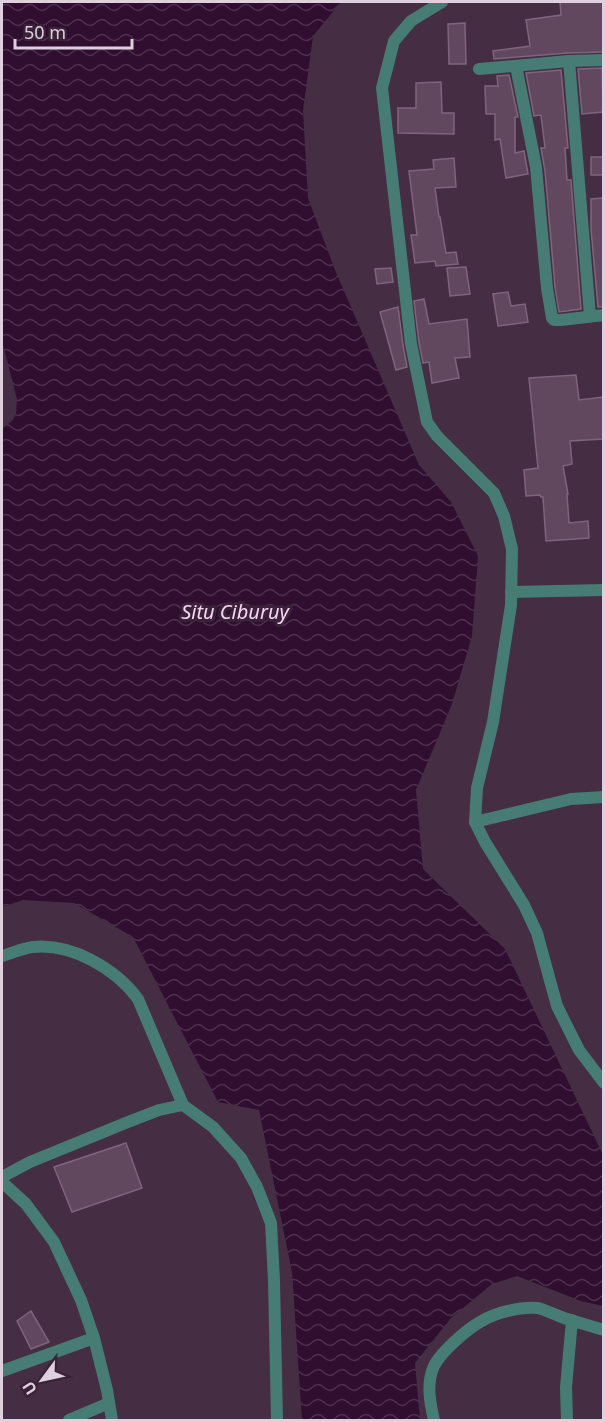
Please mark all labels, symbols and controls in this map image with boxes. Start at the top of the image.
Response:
scale bar [15,12,132,50]
text: 50 m [24,20,66,44]
water label: Situ Ciburuy [181,598,290,625]
north arrow [12,1350,72,1410]
text: U [17,1377,42,1399]

